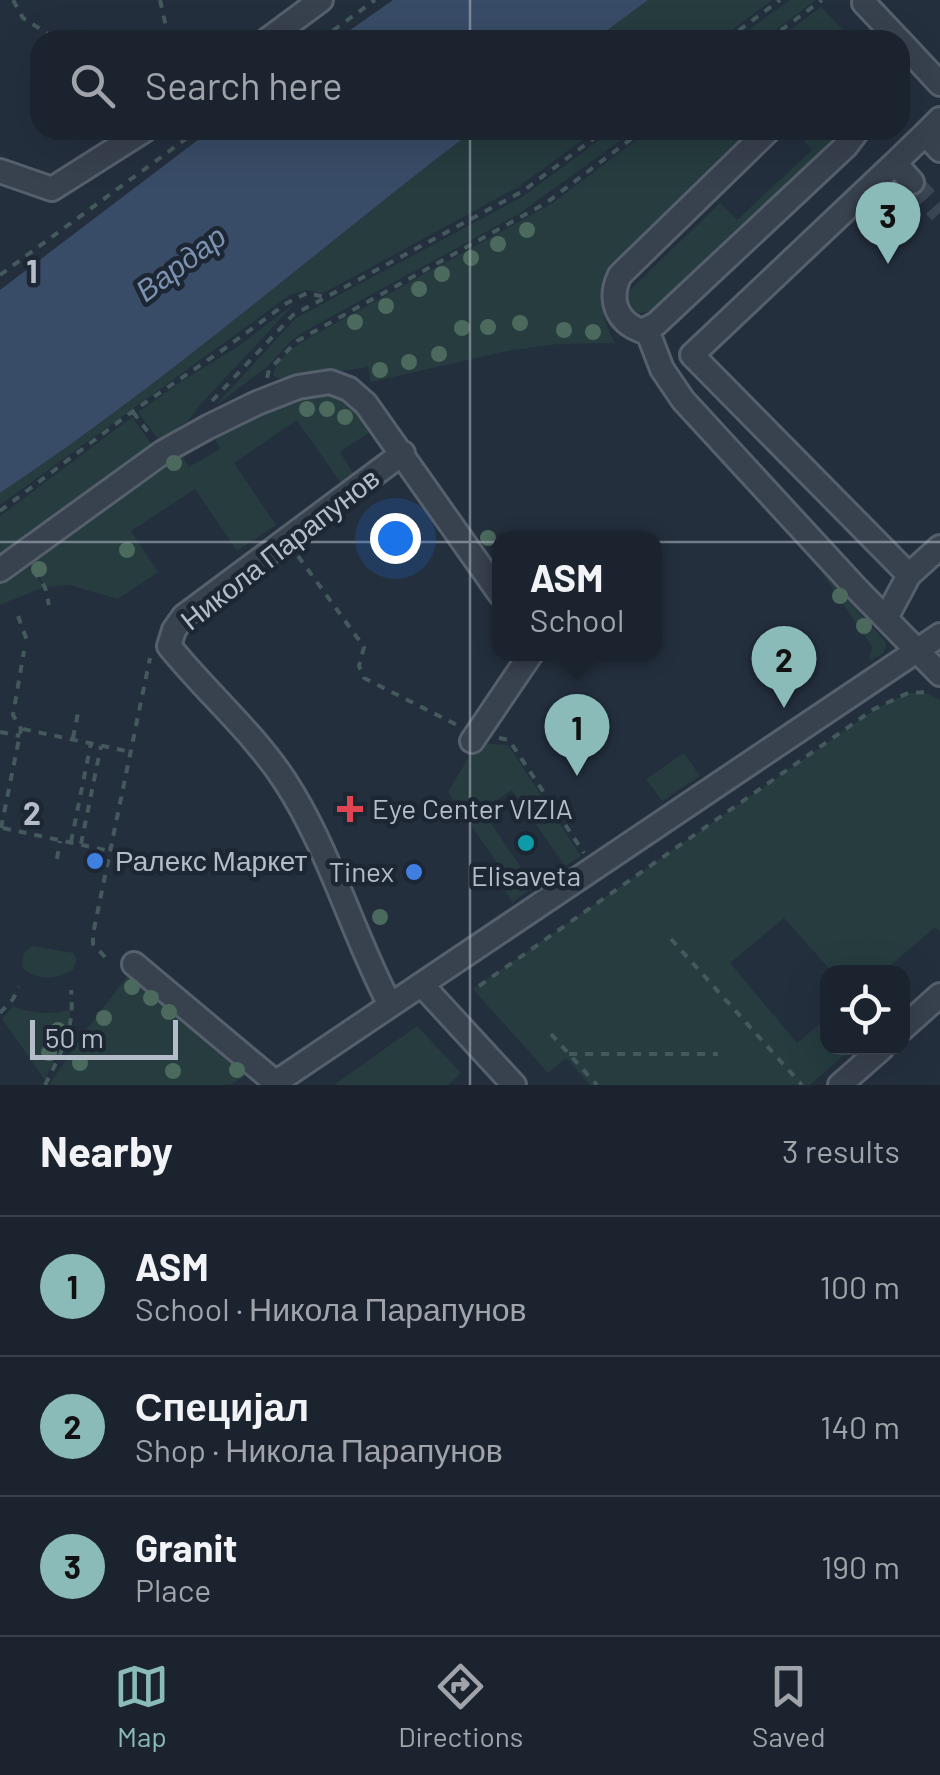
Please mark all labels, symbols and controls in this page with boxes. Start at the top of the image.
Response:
search box [30,30,910,140]
icon: search [65,58,120,113]
text: Search here [145,62,343,108]
pin: 3 [856,182,920,264]
water label: Вардар [128,217,232,308]
text: 1 [26,251,38,289]
street label: Никола Парапунов [173,460,386,636]
your location [370,513,421,564]
popup [492,531,662,661]
text: ASM [530,554,603,600]
text: School [530,600,624,638]
pin: 2 [752,626,816,708]
pin: 1 [544,694,610,776]
place label: Eye Center VIZIA [372,791,573,825]
text: 2 [23,793,41,831]
marker: Eye Center VIZIA [337,796,363,822]
marker: Elisaveta [515,832,537,854]
place label: Ралекс Маркет [115,843,307,877]
marker: Ралекс Маркет [84,850,106,872]
place label: Tinex [329,854,394,888]
place label: Elisaveta [471,858,581,892]
marker: Tinex [403,861,425,883]
map controls [820,965,910,1055]
button: locate [820,965,910,1055]
scale bar [30,1015,178,1060]
text: 50 m [45,1020,104,1054]
text: Nearby [40,1125,173,1175]
text: 3 results [782,1131,900,1169]
text: ASM [135,1243,209,1289]
text: 1 [67,1267,78,1305]
text: 100 m [820,1267,900,1305]
text: School · Никола Парапунов [135,1289,527,1327]
text: Специјал [135,1383,309,1429]
text: 2 [64,1407,81,1445]
text: 140 m [820,1407,900,1445]
text: Shop · Никола Парапунов [135,1430,503,1468]
text: Granit [135,1524,238,1570]
text: 3 [64,1547,81,1585]
text: 190 m [821,1547,900,1585]
text: Place [135,1570,211,1608]
tab: Map [114,1659,169,1753]
tab: Directions [398,1659,523,1753]
tab: Saved [752,1659,826,1753]

